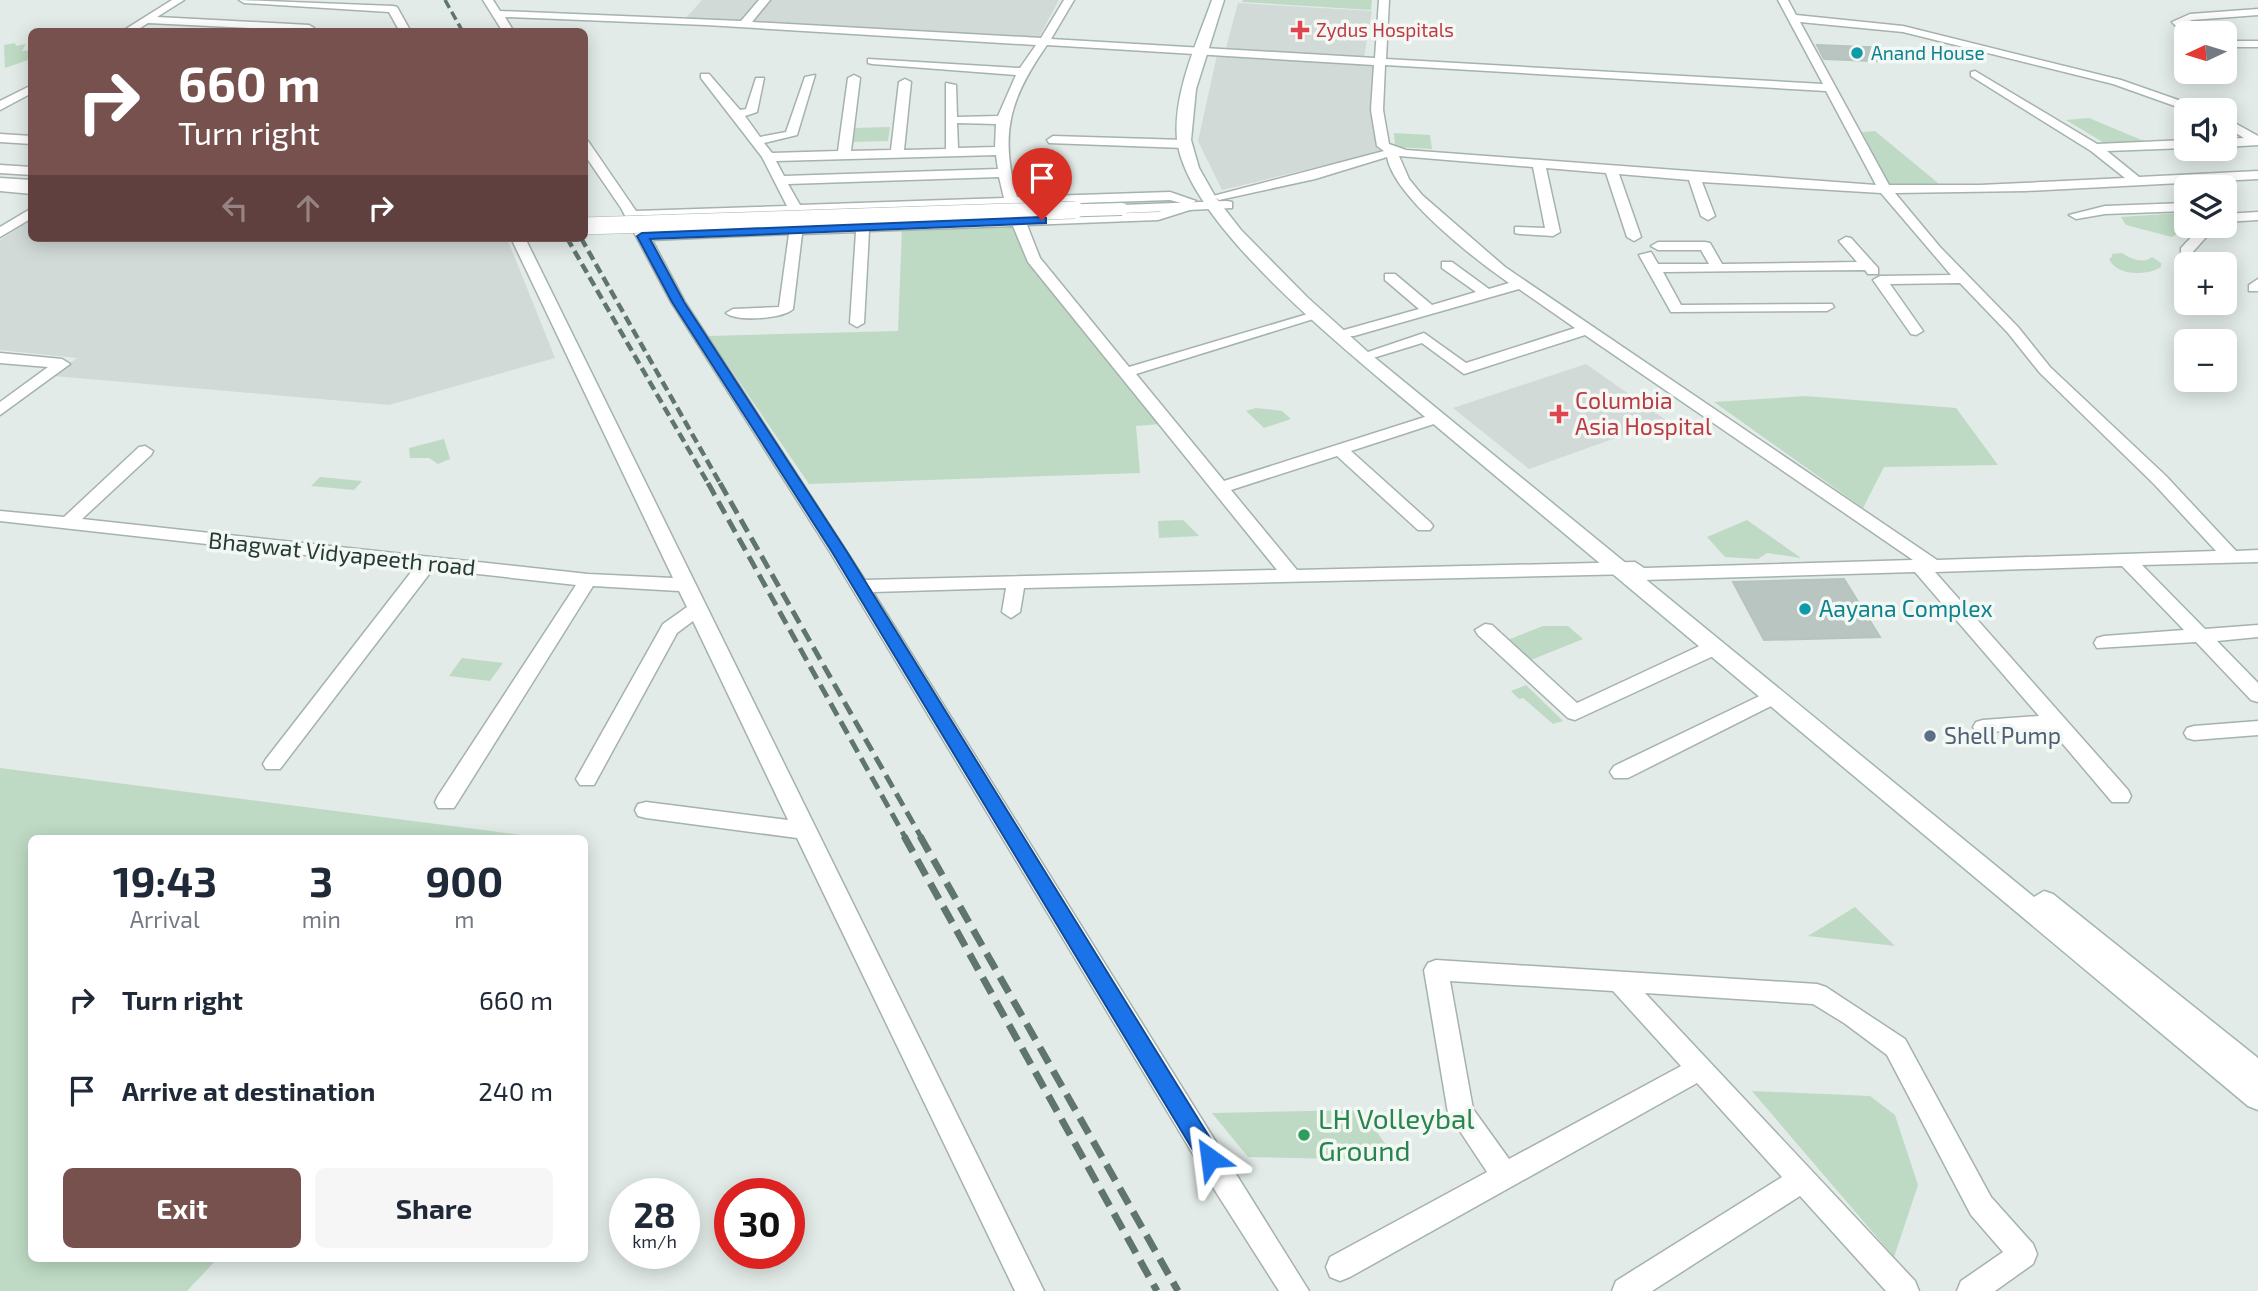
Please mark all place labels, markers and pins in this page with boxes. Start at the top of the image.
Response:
place label: Zydus Hospitals [1316,18,1454,41]
marker: Zydus Hospitals [1290,20,1310,40]
place label: Anand House [1871,41,1985,64]
marker: Anand House [1849,45,1865,61]
pin [1012,148,1072,220]
place label: Columbia Asia Hospital [1575,386,1712,440]
marker: Columbia Asia Hospital [1549,404,1569,424]
place label: Aayana Complex [1819,594,1993,622]
marker: Aayana Complex [1797,601,1813,617]
place label: Shell Pump [1944,721,2061,749]
marker: Shell Pump [1922,728,1938,744]
place label: LH Volleybal Ground [1318,1101,1475,1167]
marker: LH Volleybal Ground [1296,1127,1312,1143]

